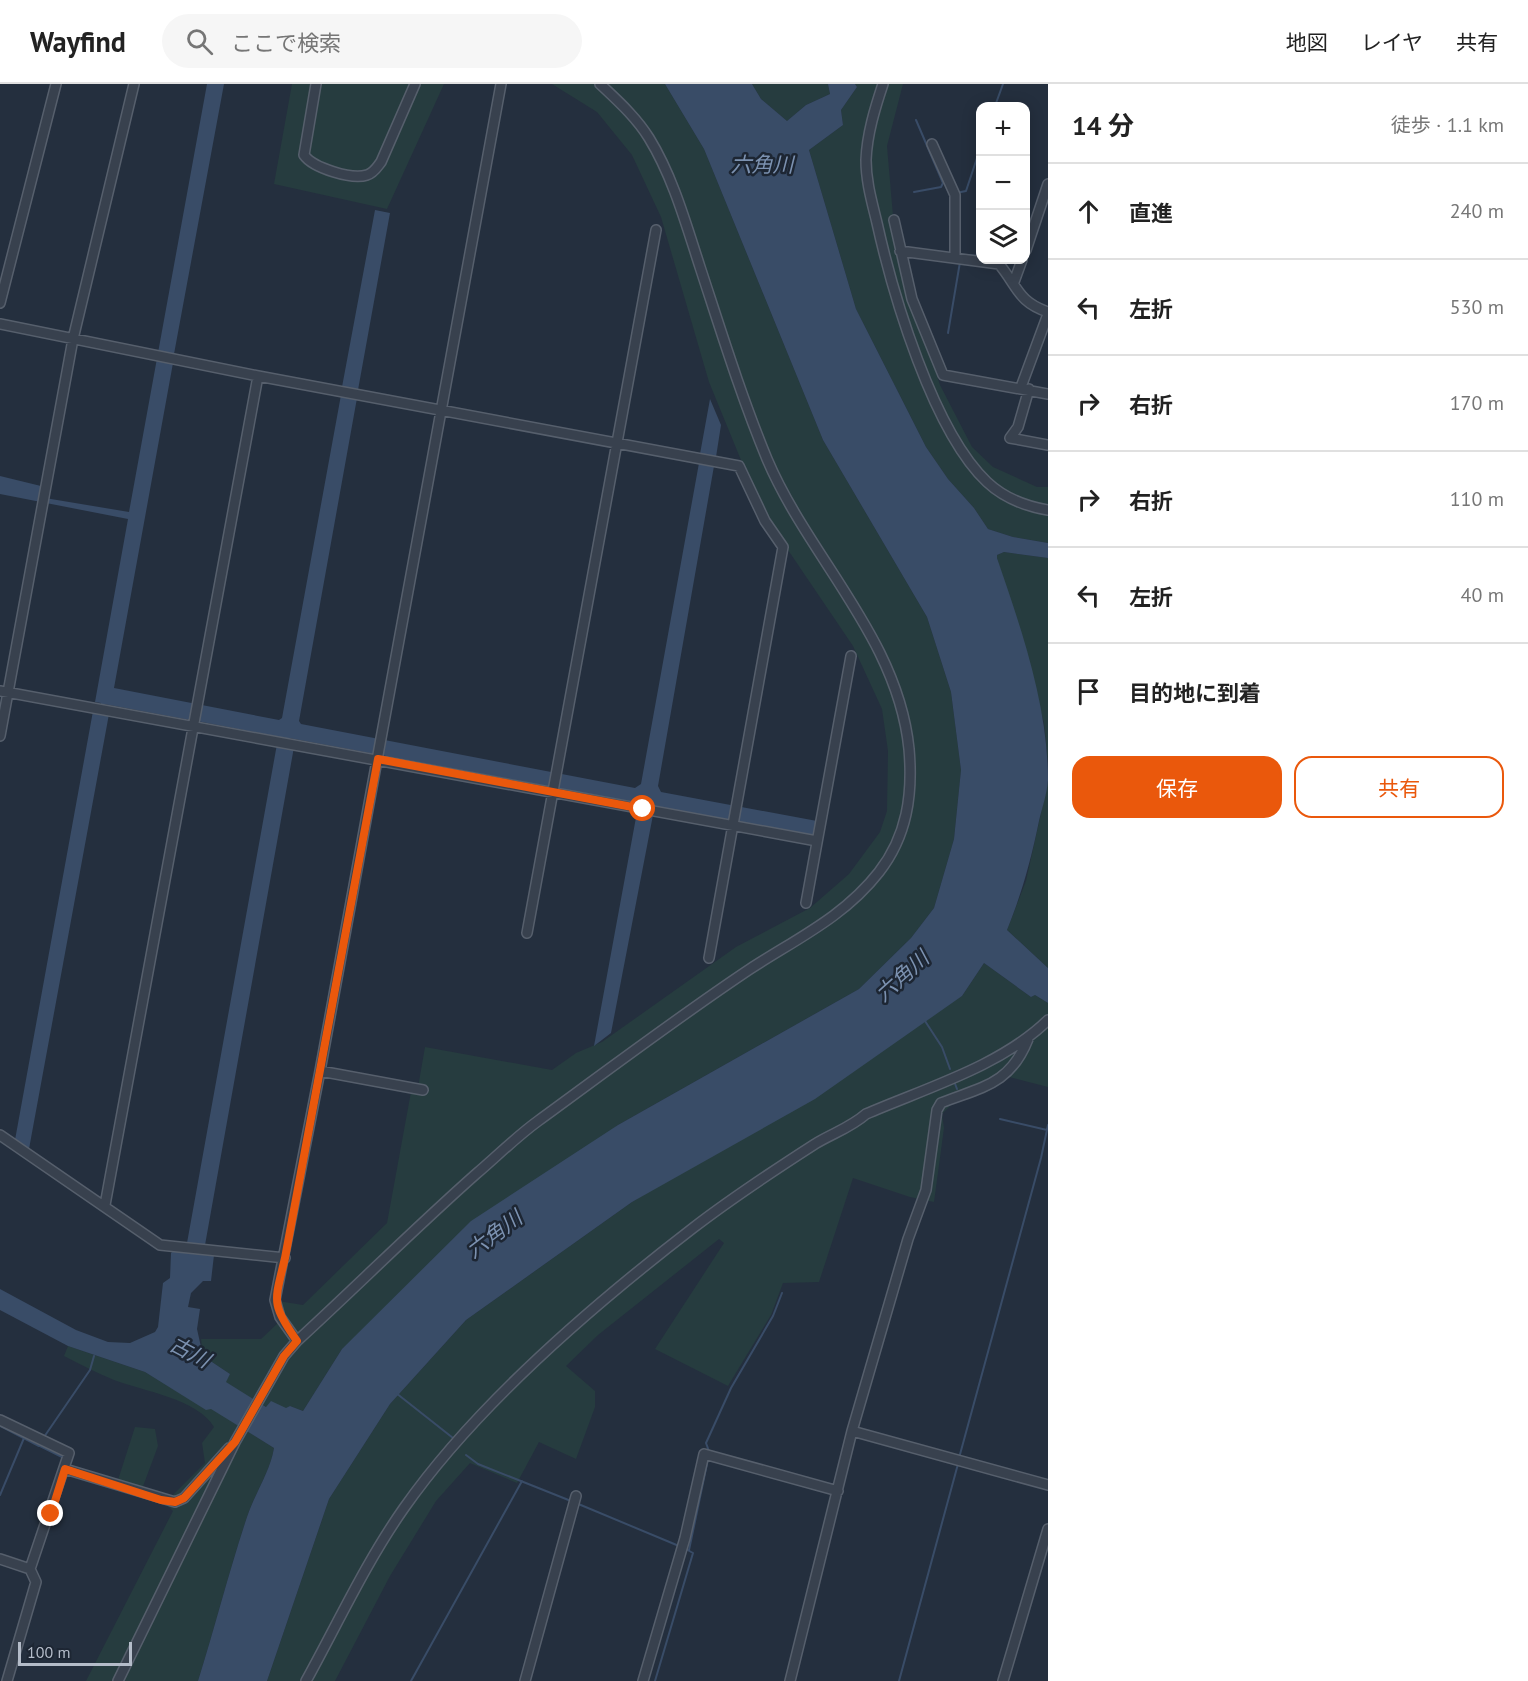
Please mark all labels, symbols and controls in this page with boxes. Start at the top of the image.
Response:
search box [162,14,582,68]
text: Wayfind [30,23,126,60]
icon: search [183,25,216,58]
text: ここで検索 [231,29,341,57]
text: 地図 [1286,29,1328,56]
text: レイヤ [1361,29,1423,56]
text: 共有 [1456,29,1498,56]
map controls [976,102,1030,264]
button: + [976,102,1030,156]
text: 14 分 [1072,109,1134,142]
text: 徒歩 · 1.1 km [1391,112,1504,138]
water label: 六角川 [731,151,795,178]
button: − [976,156,1030,210]
icon: ahead [1072,195,1105,228]
text: 240 m [1450,198,1504,224]
text: 直進 [1129,199,1173,227]
button: layers [976,210,1030,264]
icon: left [1072,291,1105,324]
text: 530 m [1450,294,1504,320]
text: 左折 [1129,295,1173,323]
icon: right [1072,387,1105,420]
text: 170 m [1450,390,1504,416]
text: 右折 [1129,391,1173,419]
icon: right [1072,483,1105,516]
text: 110 m [1450,486,1504,512]
text: 右折 [1129,487,1173,515]
icon: left [1072,579,1105,612]
text: 40 m [1461,582,1504,608]
text: 左折 [1129,583,1173,611]
icon: arrive [1072,675,1105,708]
text: 目的地に到着 [1129,679,1261,707]
button: 保存 [1072,756,1282,818]
button: 共有 [1294,756,1504,818]
route start [629,795,655,821]
water label: 六角川 [870,944,936,1007]
water label: 六角川 [461,1203,529,1264]
water label: 古川 [165,1330,217,1375]
route end [37,1500,63,1526]
scale bar [18,1639,132,1666]
text: 100 m [27,1642,70,1662]

